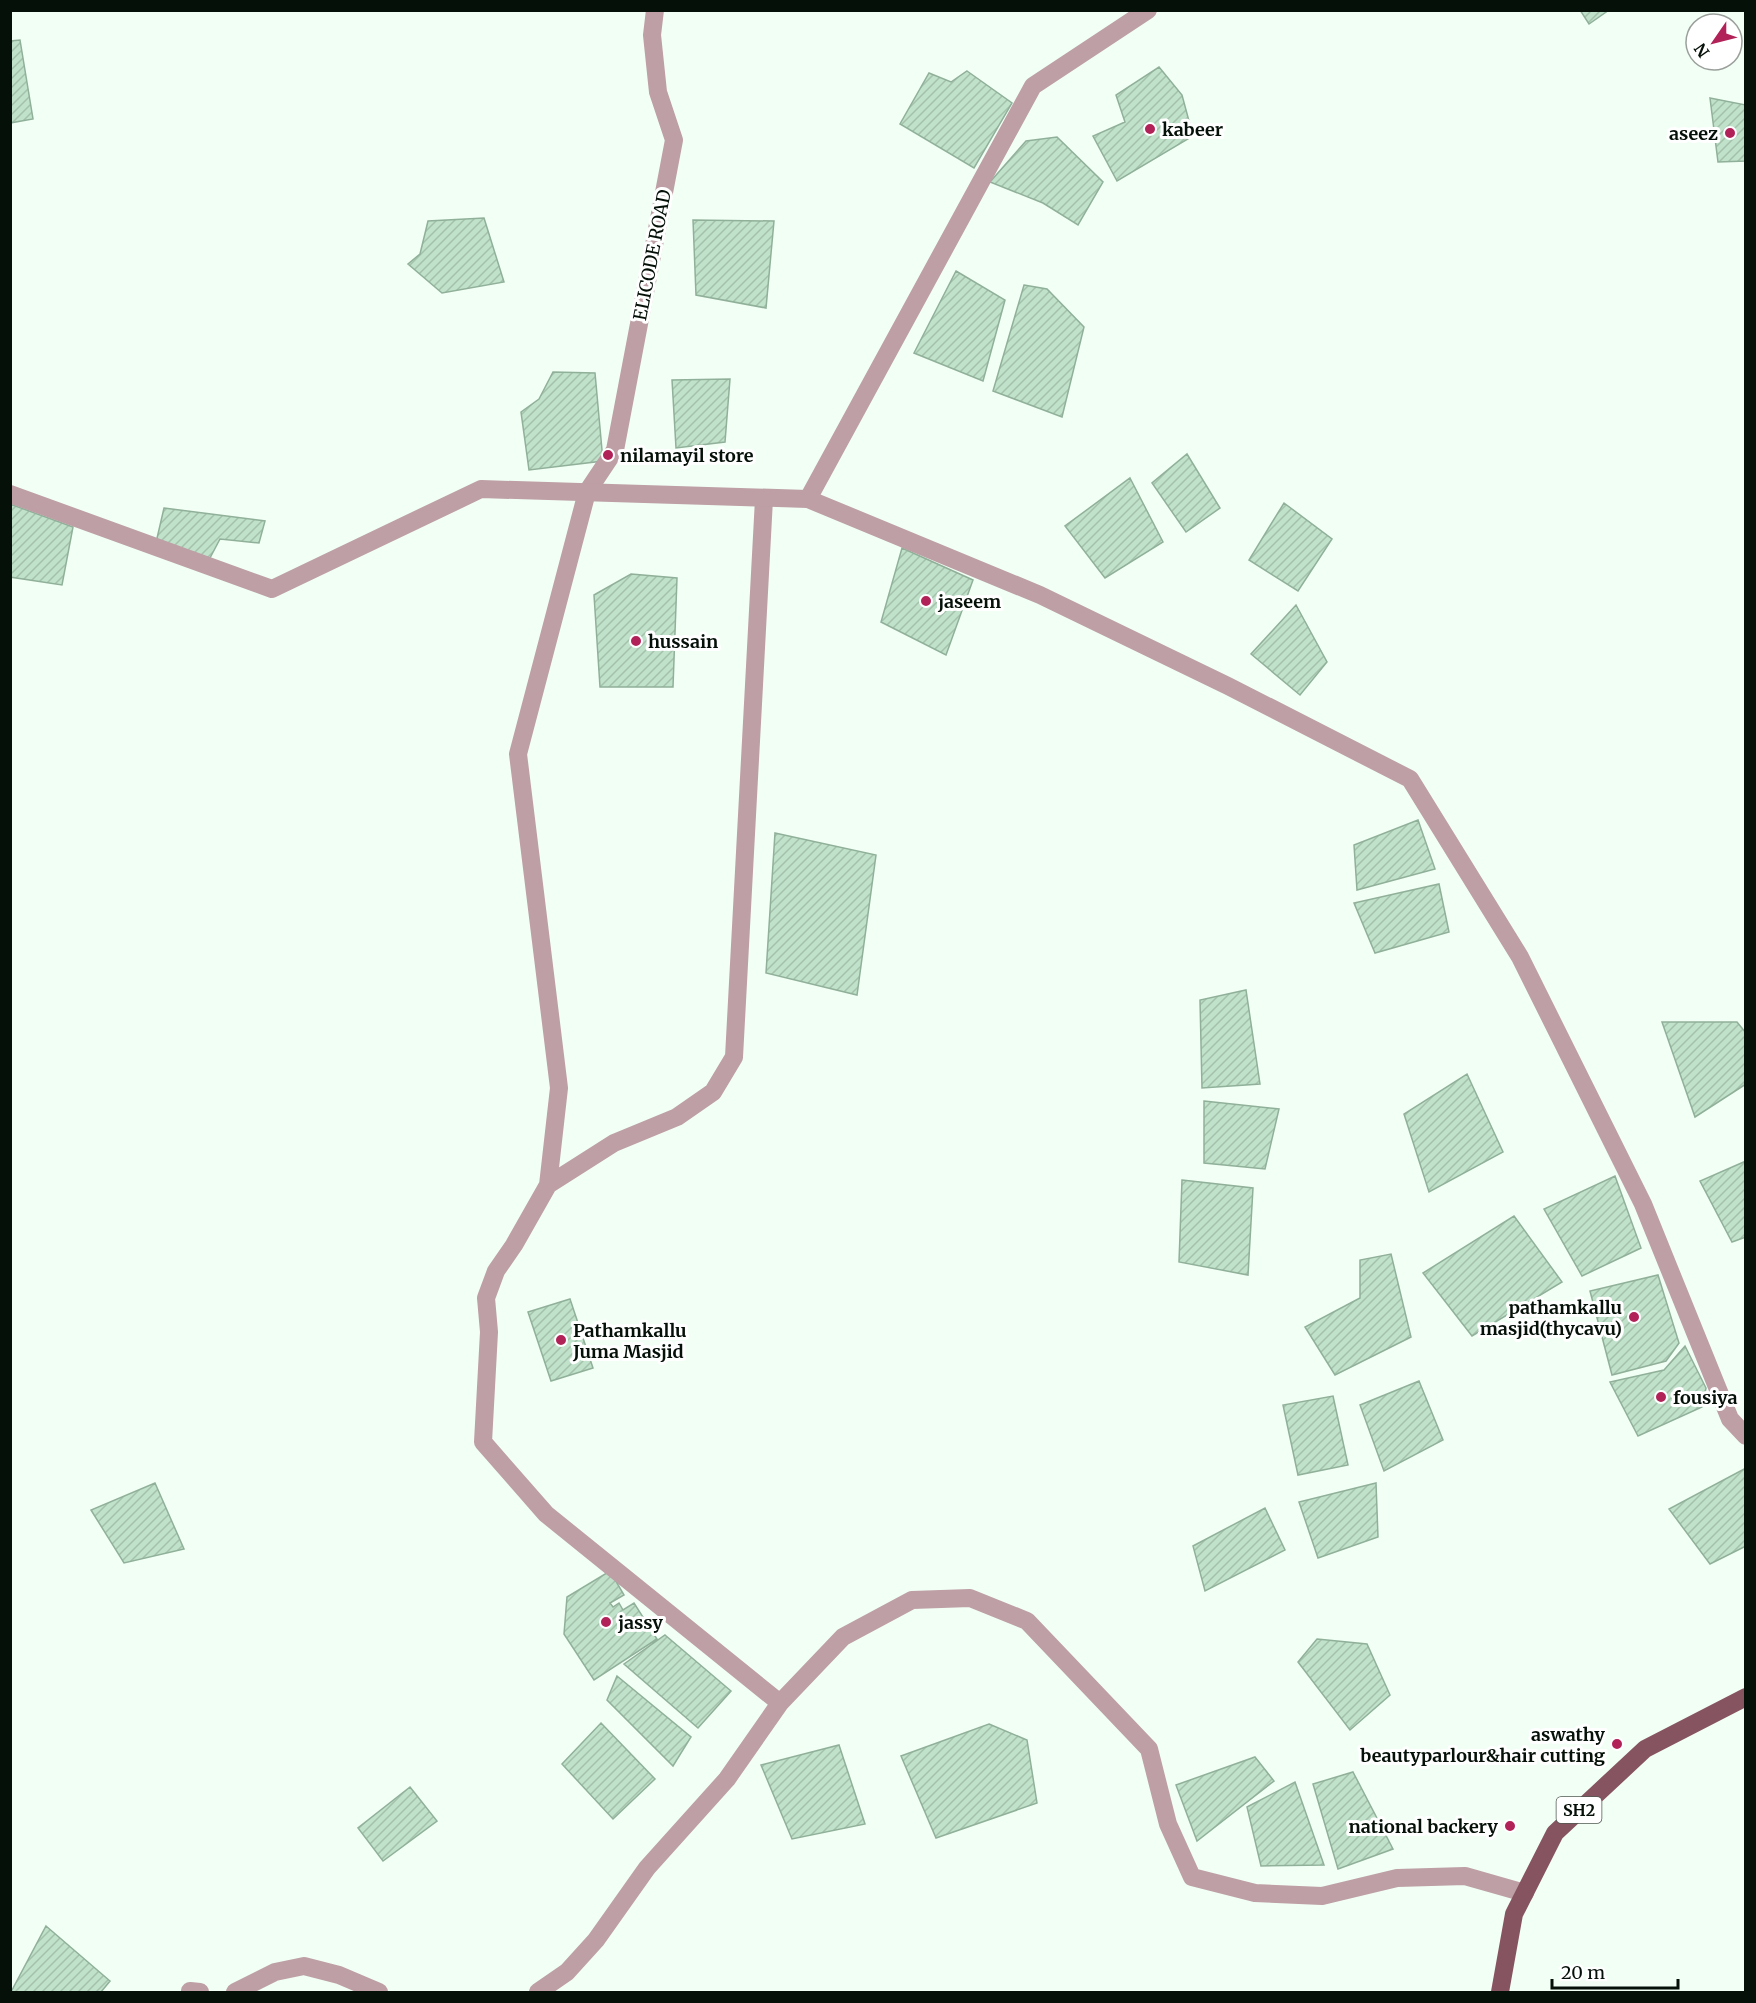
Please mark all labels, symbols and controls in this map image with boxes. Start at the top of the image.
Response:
north arrow [1684,12,1744,72]
text: N [1690,39,1714,62]
place label: kabeer [1162,118,1223,141]
marker: kabeer [1143,122,1157,136]
place label: aseez [1669,122,1718,145]
marker: aseez [1723,126,1737,140]
street label: ELICODE ROAD [628,188,676,322]
place label: nilamayil store [620,444,754,467]
marker: nilamayil store [601,448,615,462]
place label: jaseem [937,590,1001,613]
marker: jaseem [919,594,933,608]
place label: hussain [648,630,718,653]
marker: hussain [629,634,643,648]
place label: pathamkallu masjid(thycavu) [1480,1296,1622,1340]
marker: pathamkallu masjid(thycavu) [1627,1310,1641,1324]
place label: Pathamkallu Juma Masjid [572,1319,687,1363]
marker: Pathamkallu Juma Masjid [554,1333,568,1347]
place label: fousiya [1673,1386,1738,1409]
marker: fousiya [1654,1390,1668,1404]
place label: jassy [617,1611,663,1634]
marker: jassy [599,1615,613,1629]
place label: aswathy beautyparlour&hair cutting [1360,1723,1605,1767]
marker: aswathy beautyparlour&hair cutting [1610,1737,1624,1751]
road number: SH2 [1556,1797,1602,1823]
place label: national backery [1349,1815,1498,1838]
marker: national backery [1503,1819,1517,1833]
scale bar [1552,1952,1678,1990]
text: 20 m [1561,1961,1605,1984]

